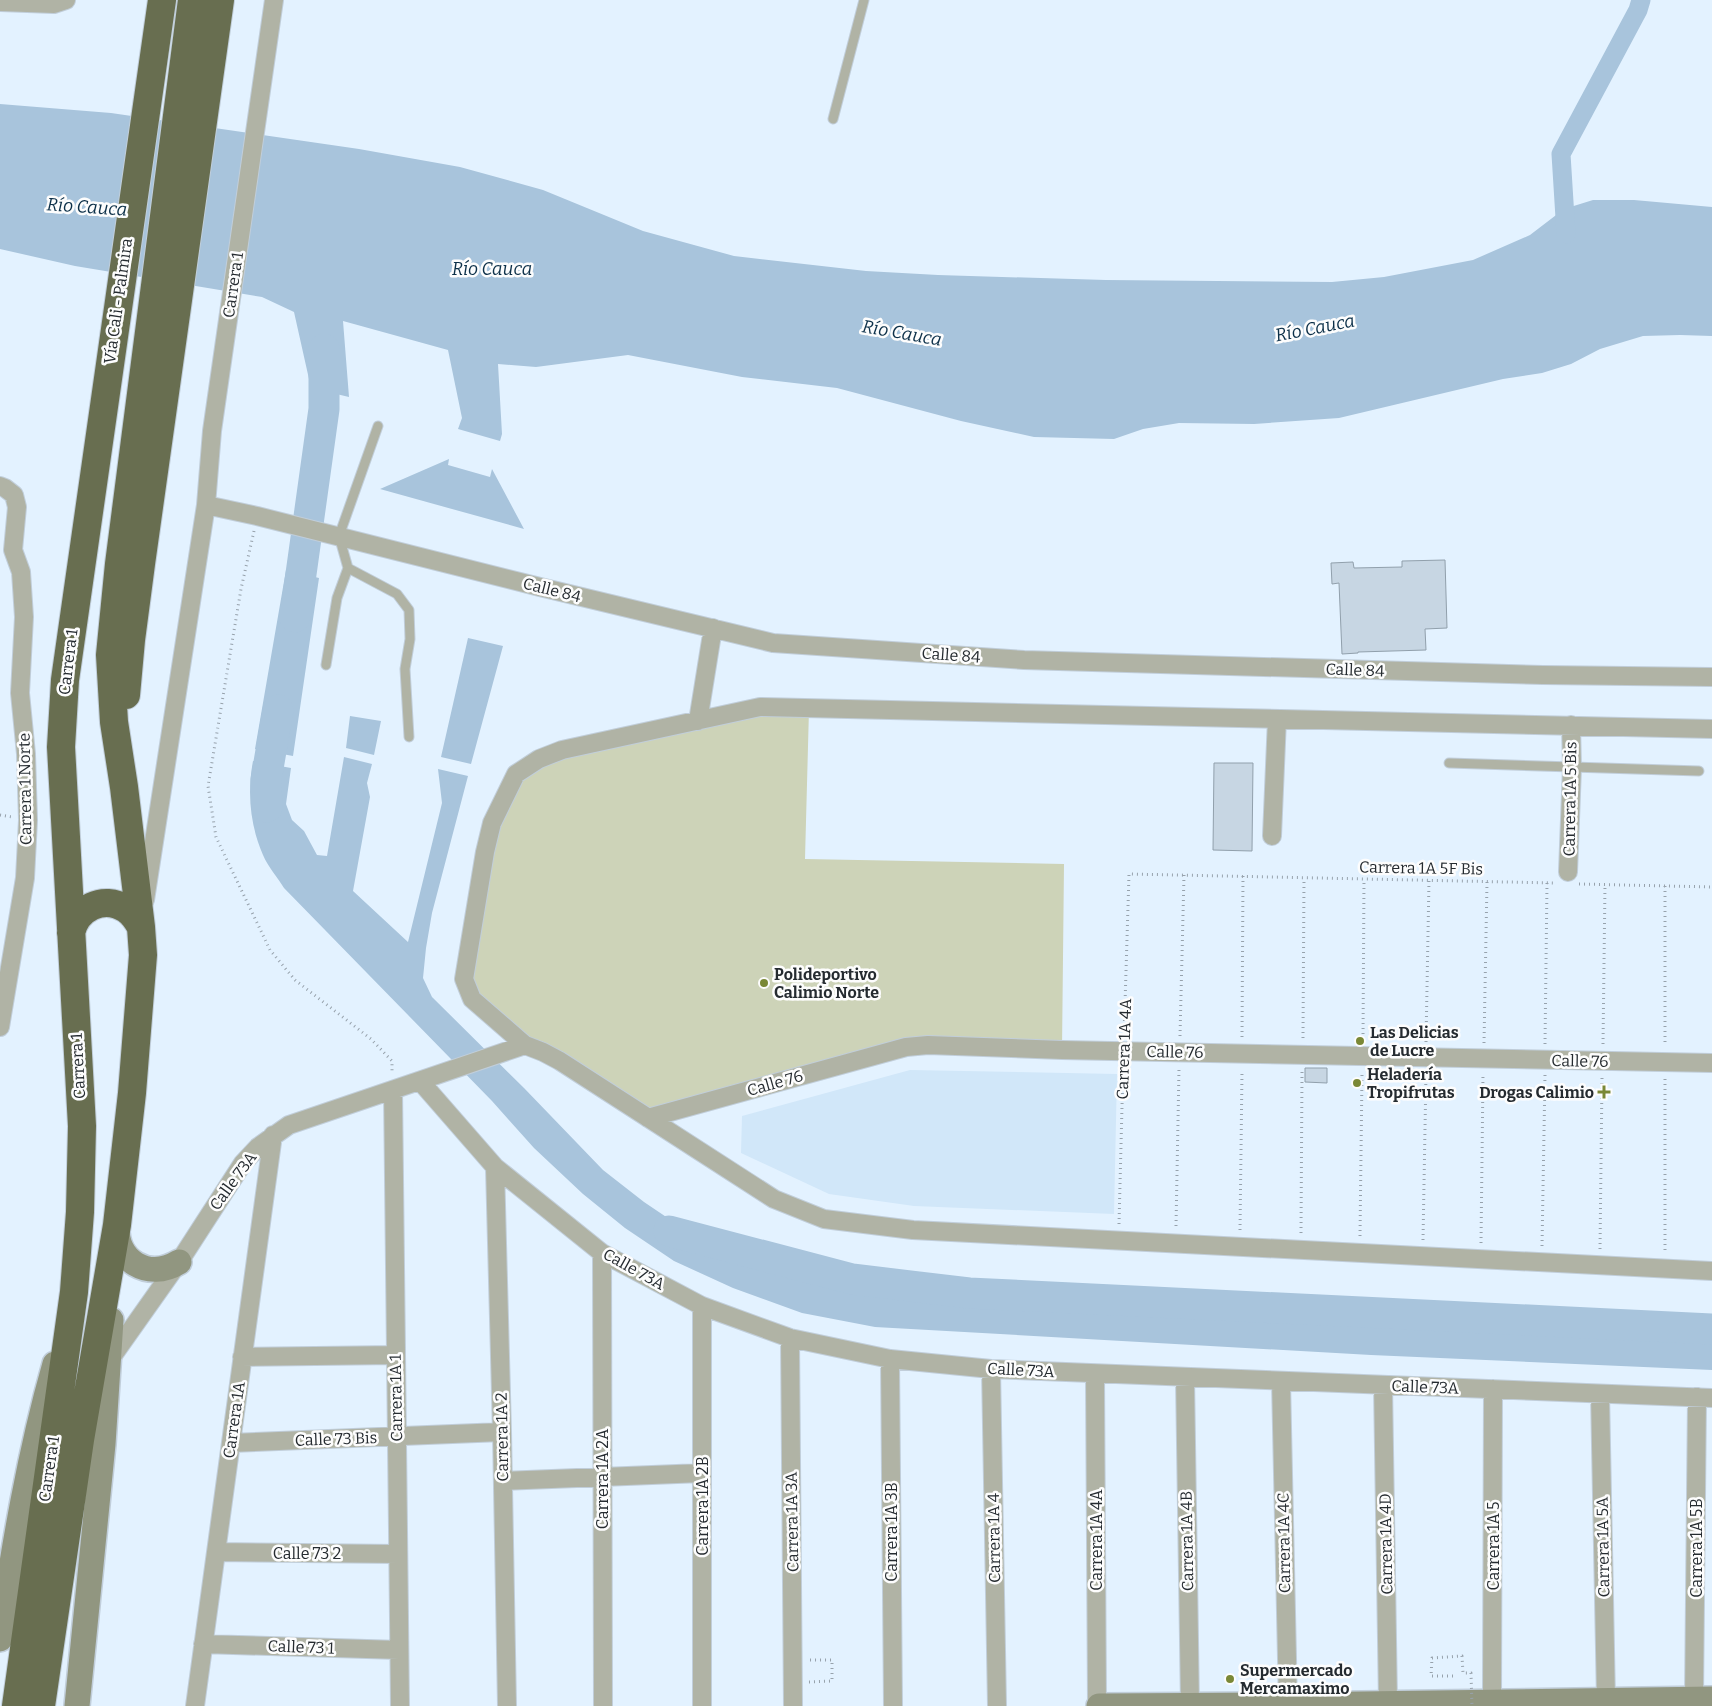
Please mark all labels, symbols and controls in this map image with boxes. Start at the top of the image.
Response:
water label: Río Cauca [46,193,128,221]
street label: Vía Cali - Palmira [100,237,136,365]
street label: Carrera 1 [219,250,247,319]
water label: Río Cauca [452,258,532,280]
water label: Río Cauca [1273,310,1357,346]
water label: Río Cauca [860,315,944,351]
street label: Calle 84 [521,574,583,606]
street label: Carrera 1 [55,628,82,696]
street label: Calle 84 [921,643,982,667]
street label: Calle 84 [1325,659,1385,681]
street label: Carrera 1 Norte [15,733,35,845]
street label: Carrera 1A 5 Bis [1559,741,1581,857]
street label: Carrera 1A 5F Bis [1359,857,1483,879]
place label: Polideportivo Calimio Norte [774,965,879,1002]
marker: Polideportivo Calimio Norte [758,977,770,989]
street label: Carrera 1A 4A [1113,997,1135,1100]
place label: Las Delicias de Lucre [1370,1023,1459,1060]
street label: Carrera 1 [67,1032,89,1099]
marker: Las Delicias de Lucre [1354,1035,1366,1047]
street label: Calle 76 [1146,1042,1204,1062]
street label: Calle 76 [1551,1051,1609,1071]
place label: Heladería Tropifrutas [1367,1065,1455,1102]
street label: Calle 76 [745,1066,805,1100]
marker: Heladería Tropifrutas [1351,1077,1363,1089]
place label: Drogas Calimio [1479,1083,1594,1102]
marker: Drogas Calimio [1598,1086,1610,1098]
street label: Calle 73A [205,1148,261,1214]
street label: Calle 73A [600,1244,669,1294]
street label: Carrera 1A 1 [386,1354,406,1442]
street label: Calle 73A [987,1359,1056,1381]
street label: Calle 73A [1391,1376,1460,1398]
street label: Carrera 1A [219,1380,249,1460]
street label: Carrera 1A 2 [492,1392,512,1482]
street label: Calle 73 Bis [295,1428,377,1450]
street label: Carrera 1A 2A [593,1428,612,1529]
street label: Carrera 1 [35,1434,63,1503]
street label: Carrera 1A 2B [693,1456,712,1556]
street label: Carrera 1A 3A [782,1471,802,1572]
street label: Carrera 1A 3B [882,1482,901,1582]
street label: Carrera 1A 4A [1087,1489,1106,1591]
street label: Carrera 1A 4B [1177,1491,1197,1591]
street label: Carrera 1A 4 [984,1492,1004,1583]
street label: Carrera 1A 4C [1274,1493,1294,1593]
street label: Carrera 1A 4D [1376,1493,1396,1595]
street label: Carrera 1A 5A [1593,1496,1613,1597]
street label: Carrera 1A 5B [1687,1498,1706,1598]
street label: Carrera 1A 5 [1484,1501,1503,1591]
street label: Calle 73 2 [273,1544,341,1563]
street label: Calle 73 1 [267,1636,335,1658]
place label: Supermercado Mercamaximo [1240,1661,1353,1698]
marker: Supermercado Mercamaximo [1224,1673,1236,1685]

